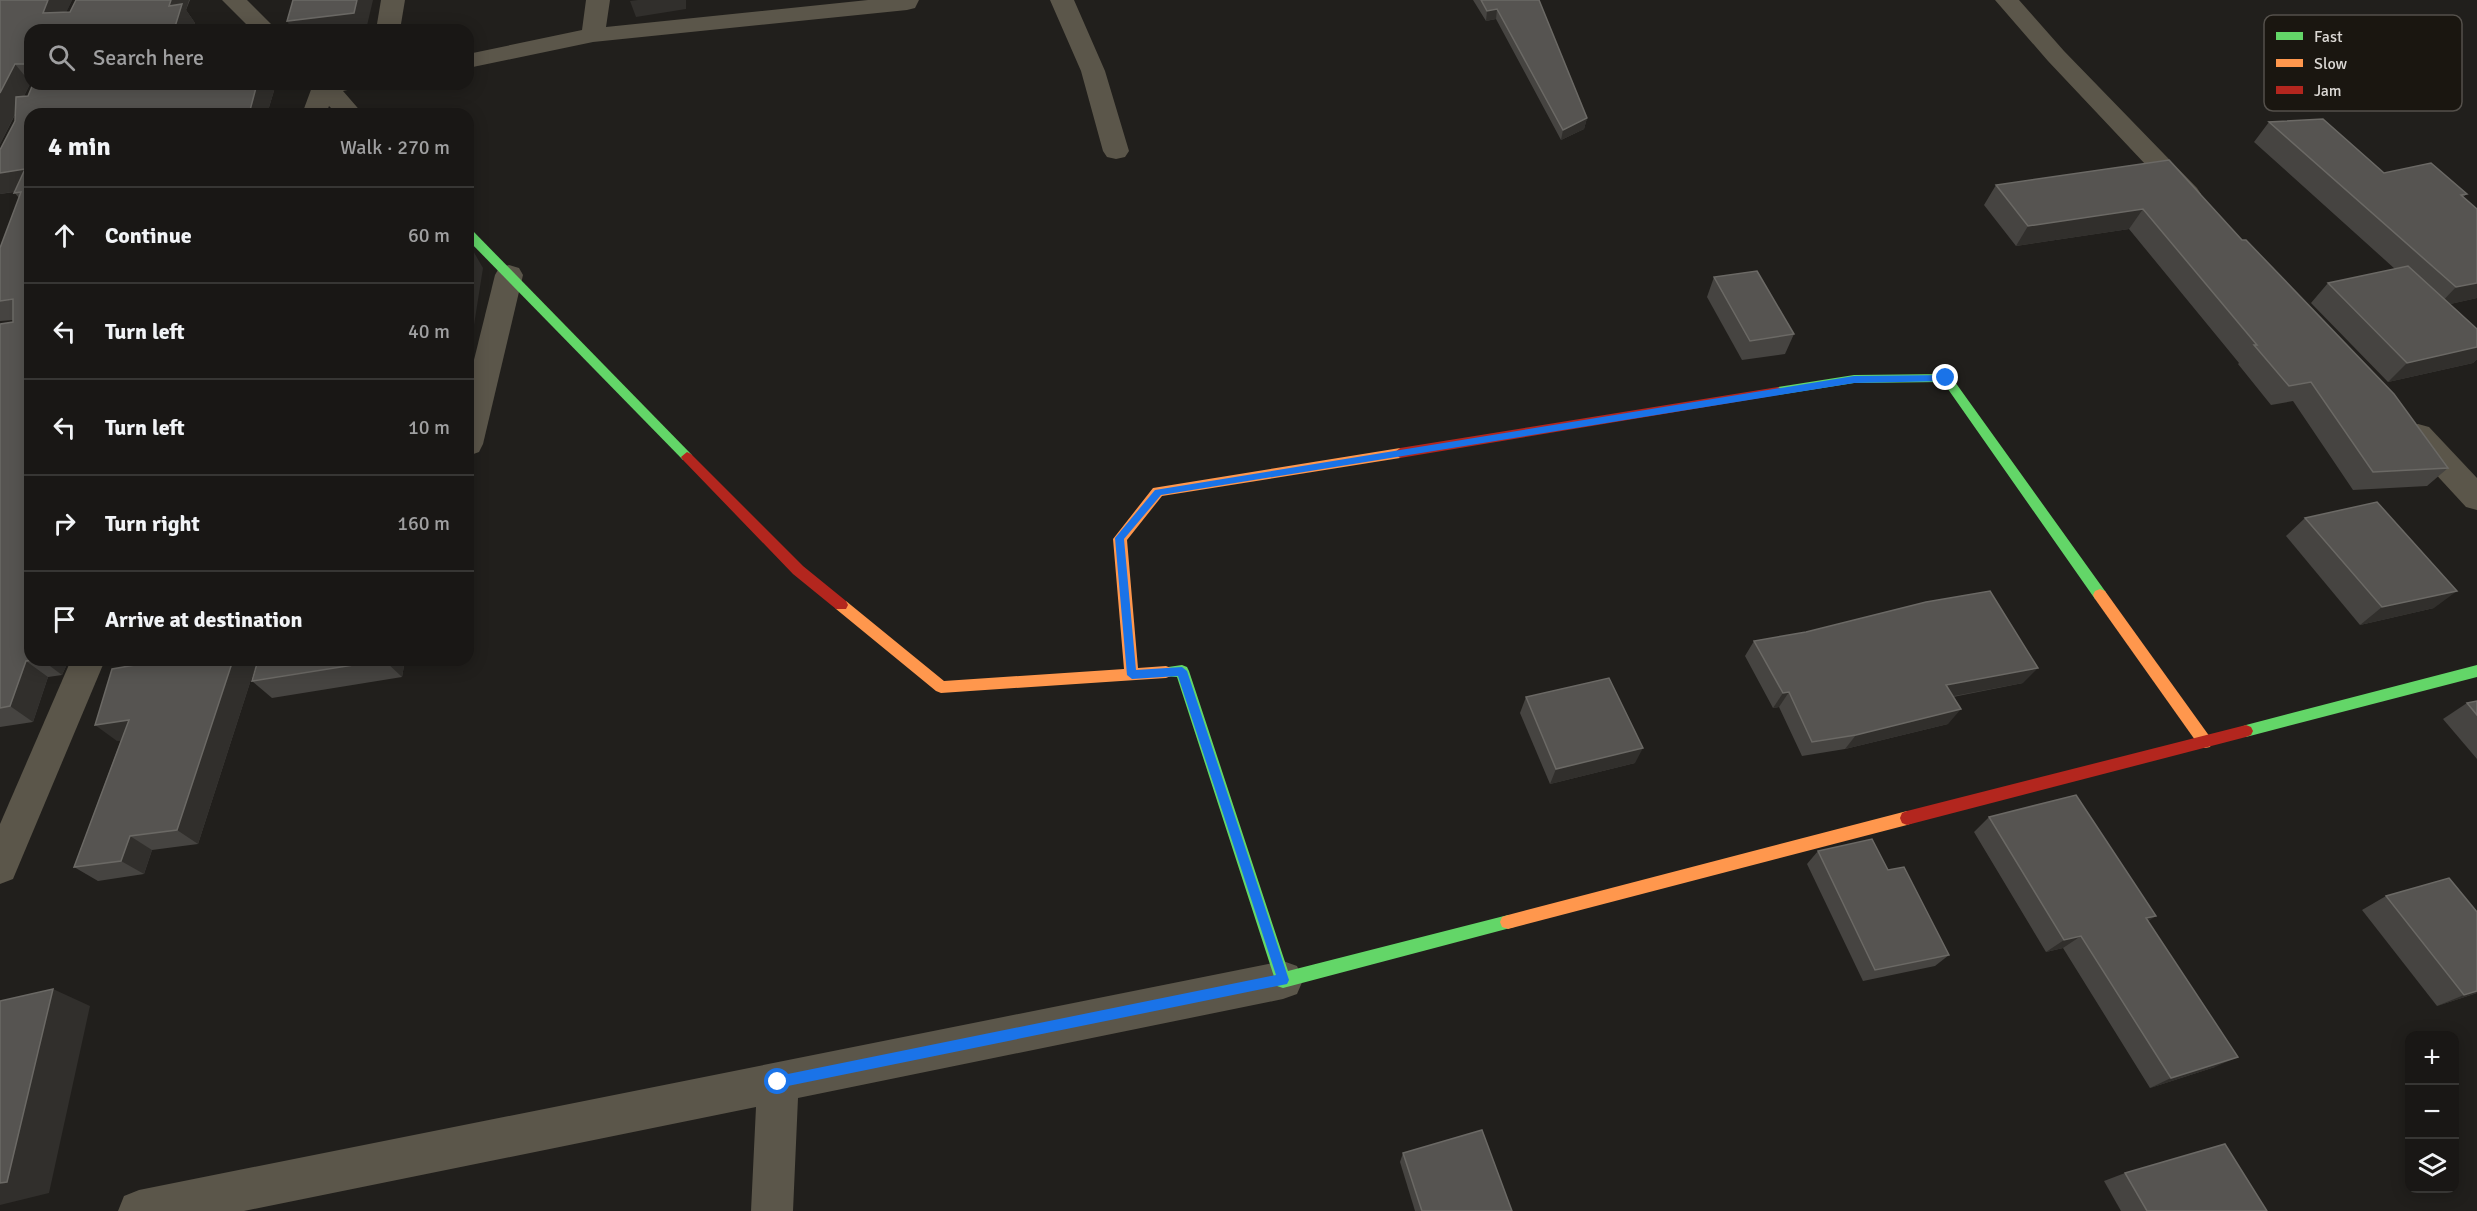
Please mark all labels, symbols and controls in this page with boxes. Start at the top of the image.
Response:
legend [2264,15,2462,111]
search box [24,24,474,90]
text: Fast [2314,27,2343,47]
icon: search [45,41,78,74]
text: Search here [93,44,204,71]
text: Slow [2314,54,2348,74]
text: Jam [2314,81,2342,101]
text: 4 min [48,131,111,163]
text: Walk · 270 m [340,135,450,160]
icon: ahead [48,219,81,252]
text: Continue [105,222,192,249]
text: 60 m [408,223,450,248]
icon: left [48,315,81,348]
text: Turn left [105,318,185,345]
text: 40 m [408,319,450,344]
route end [1932,364,1958,390]
icon: left [48,411,81,444]
text: Turn left [105,414,185,441]
text: 10 m [408,415,450,440]
icon: right [48,507,81,540]
text: Turn right [105,510,200,537]
text: 160 m [397,511,450,536]
icon: arrive [48,603,81,636]
text: Arrive at destination [105,606,302,633]
map controls [2405,1031,2459,1193]
button: + [2405,1031,2459,1085]
route start [764,1068,790,1094]
button: − [2405,1085,2459,1139]
button: layers [2405,1139,2459,1193]

